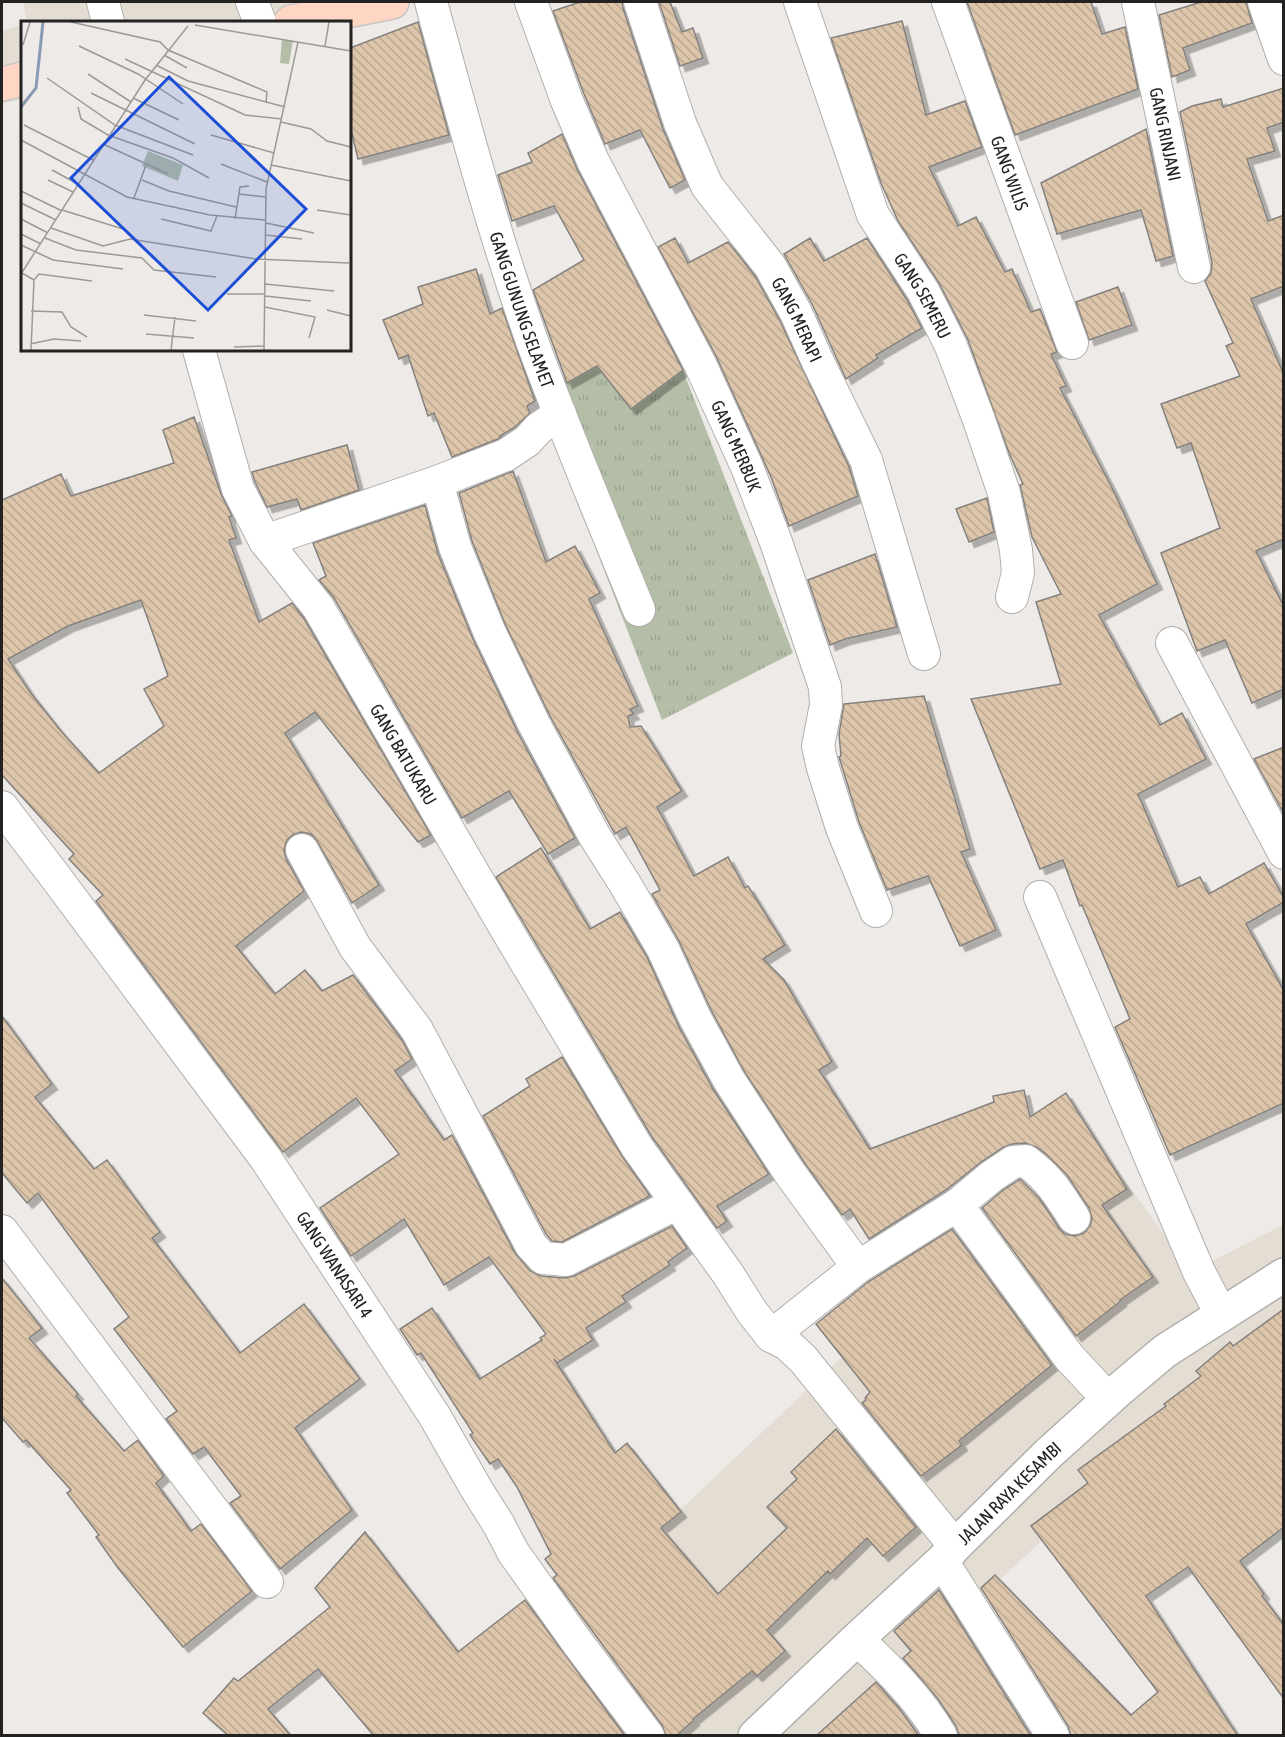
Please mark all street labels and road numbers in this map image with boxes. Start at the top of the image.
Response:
street label: GANG RINJANI [1146,85,1186,183]
street label: GANG WILIS [987,133,1034,214]
street label: GANG GUNUNG SELAMET [486,229,559,391]
street label: GANG SEMERU [890,249,956,342]
street label: GANG MERAPI [768,273,827,365]
street label: GANG MERBUK [707,397,766,495]
street label: GANG BATUKARU [366,700,442,808]
street label: GANG WANASARI 4 [293,1207,378,1321]
street label: JALAN RAYA KESAMBI [953,1437,1065,1548]

